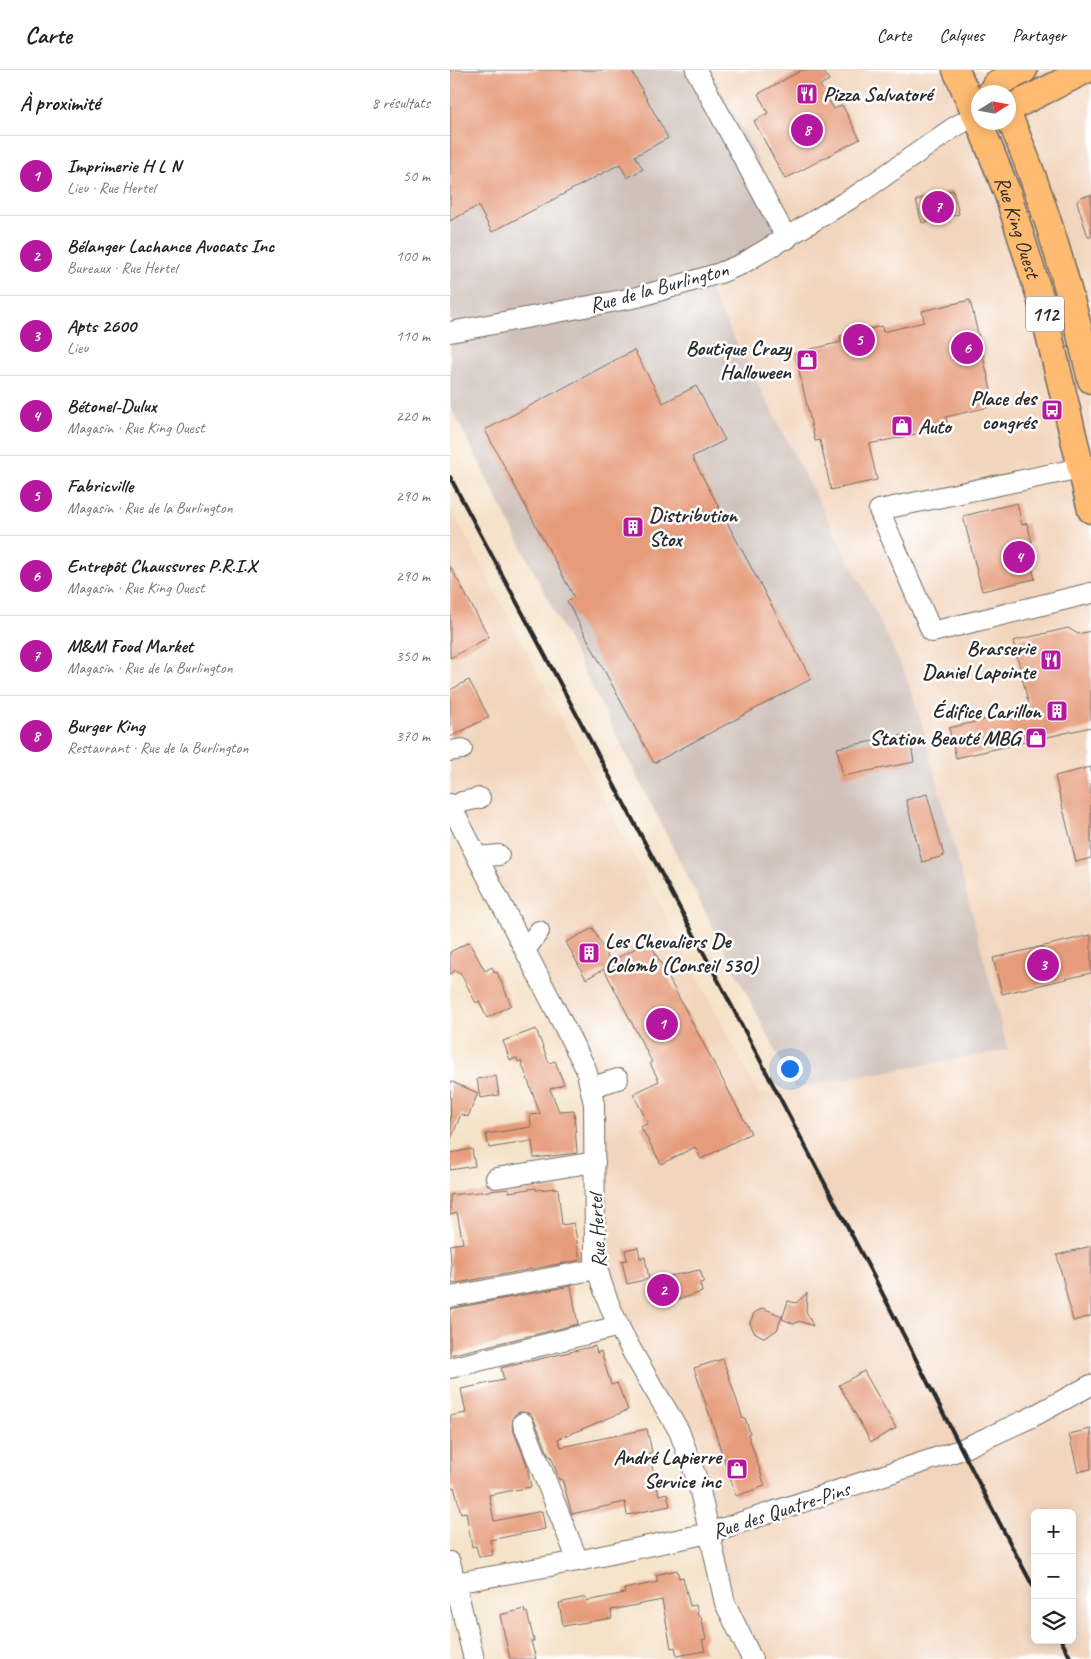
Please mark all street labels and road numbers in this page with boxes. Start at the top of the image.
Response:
street label: Rue King Ouest [989,172,1047,283]
street label: Rue de la Burlington [587,256,732,318]
road number: 112 [1026,296,1064,332]
street label: Rue Hertel [582,1190,612,1269]
street label: Rue des Quatre-Pins [709,1475,855,1544]

